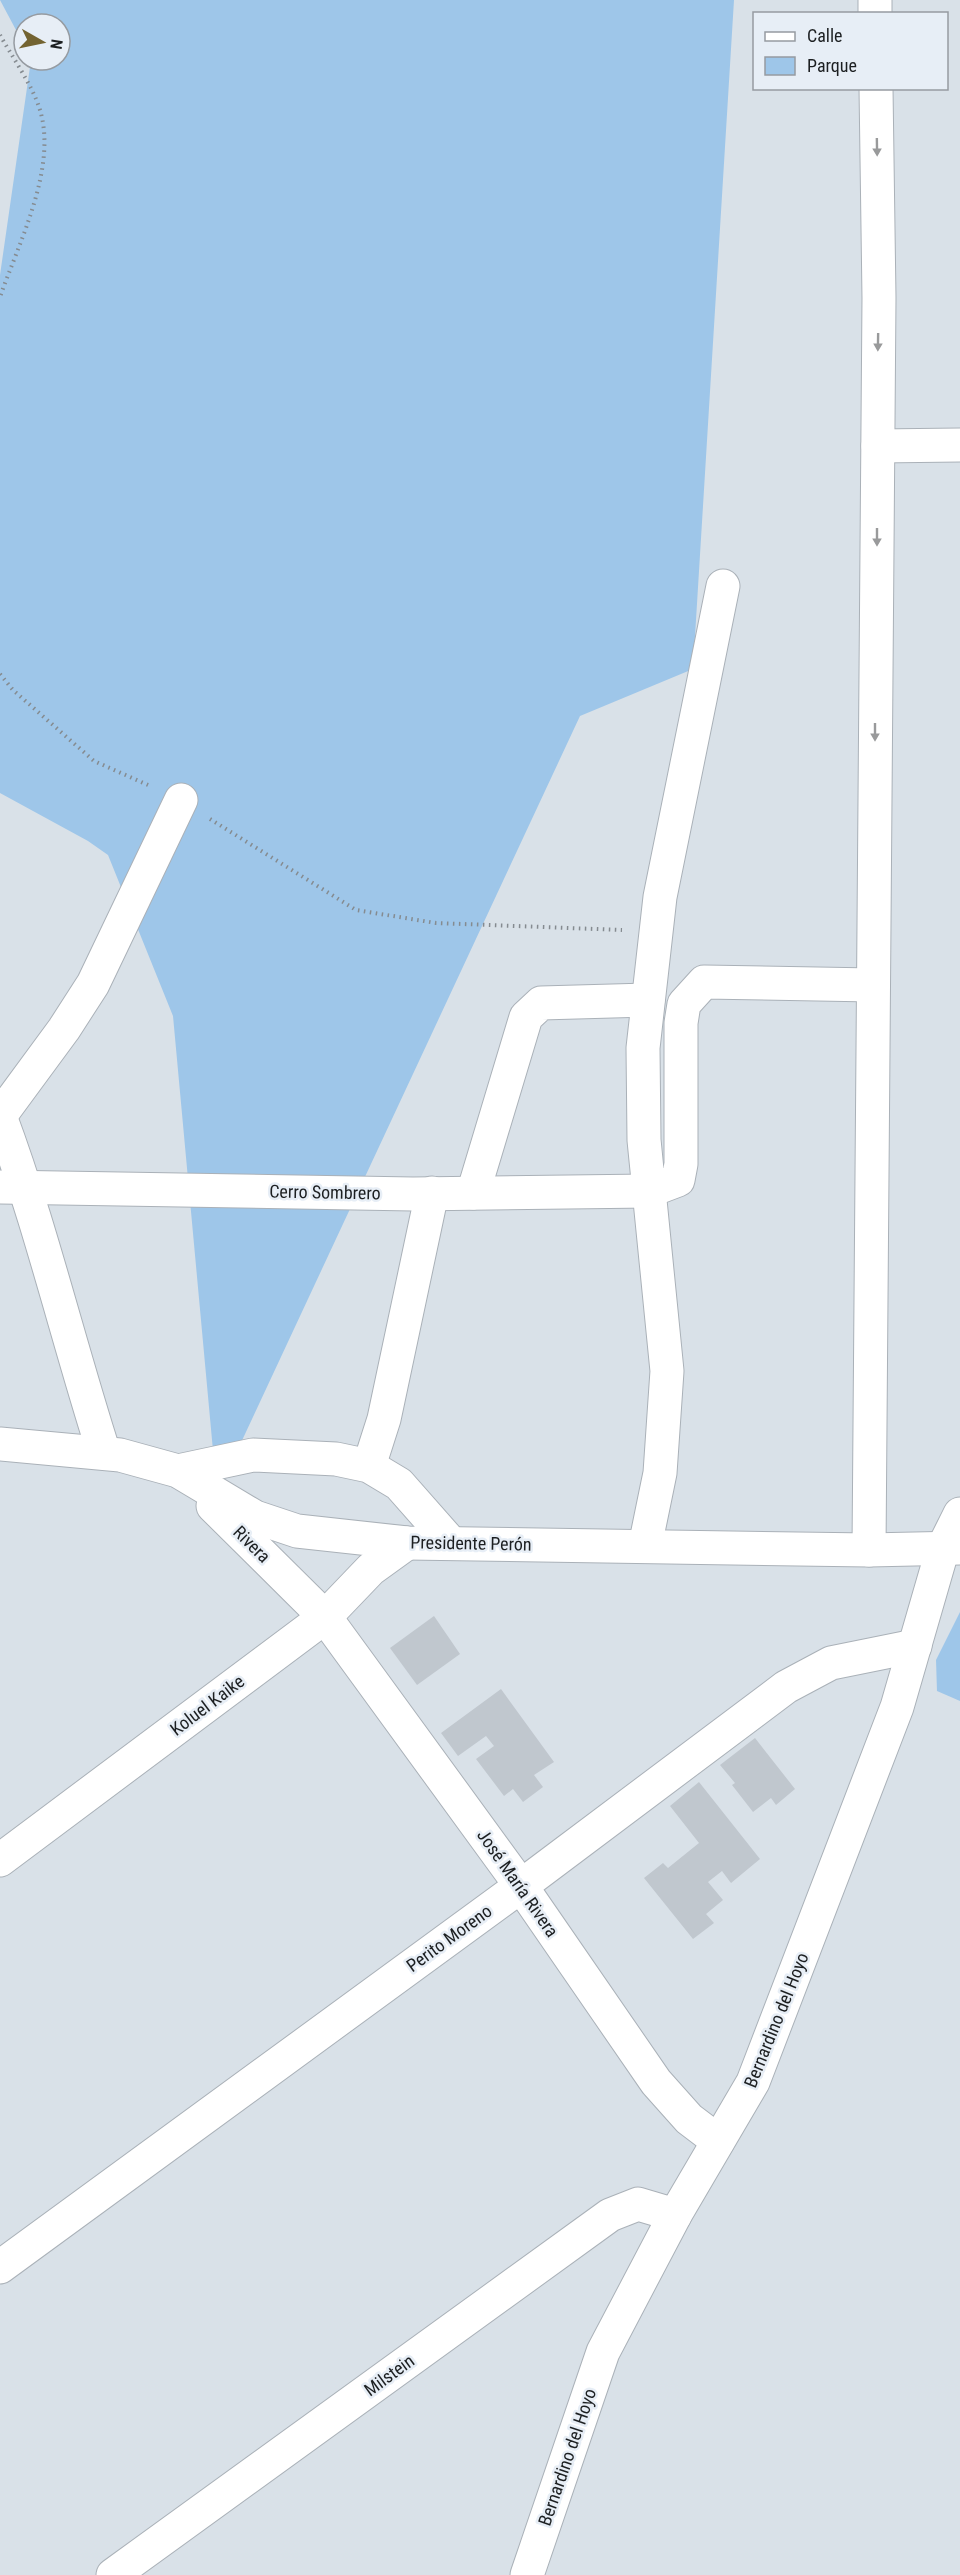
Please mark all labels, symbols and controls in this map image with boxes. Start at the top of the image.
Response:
north arrow [12,12,72,72]
legend [753,12,948,90]
text: Calle [807,25,843,46]
text: N [46,38,66,51]
text: Parque [807,55,857,76]
one-way arrow [872,137,882,156]
one-way arrow [874,332,883,351]
one-way arrow [872,527,882,546]
one-way arrow [870,722,880,741]
street label: Cerro Sombrero [269,1181,381,1203]
street label: Rivera [229,1521,275,1567]
street label: Presidente Perón [410,1531,532,1555]
street label: Koluel Kaike [166,1670,248,1740]
street label: José María Rivera [473,1825,563,1941]
street label: Perito Moreno [402,1900,496,1976]
street label: Bernardino del Hoyo [739,1950,813,2090]
street label: Milstein [360,2350,418,2400]
street label: Bernardino del Hoyo [534,2386,600,2528]

